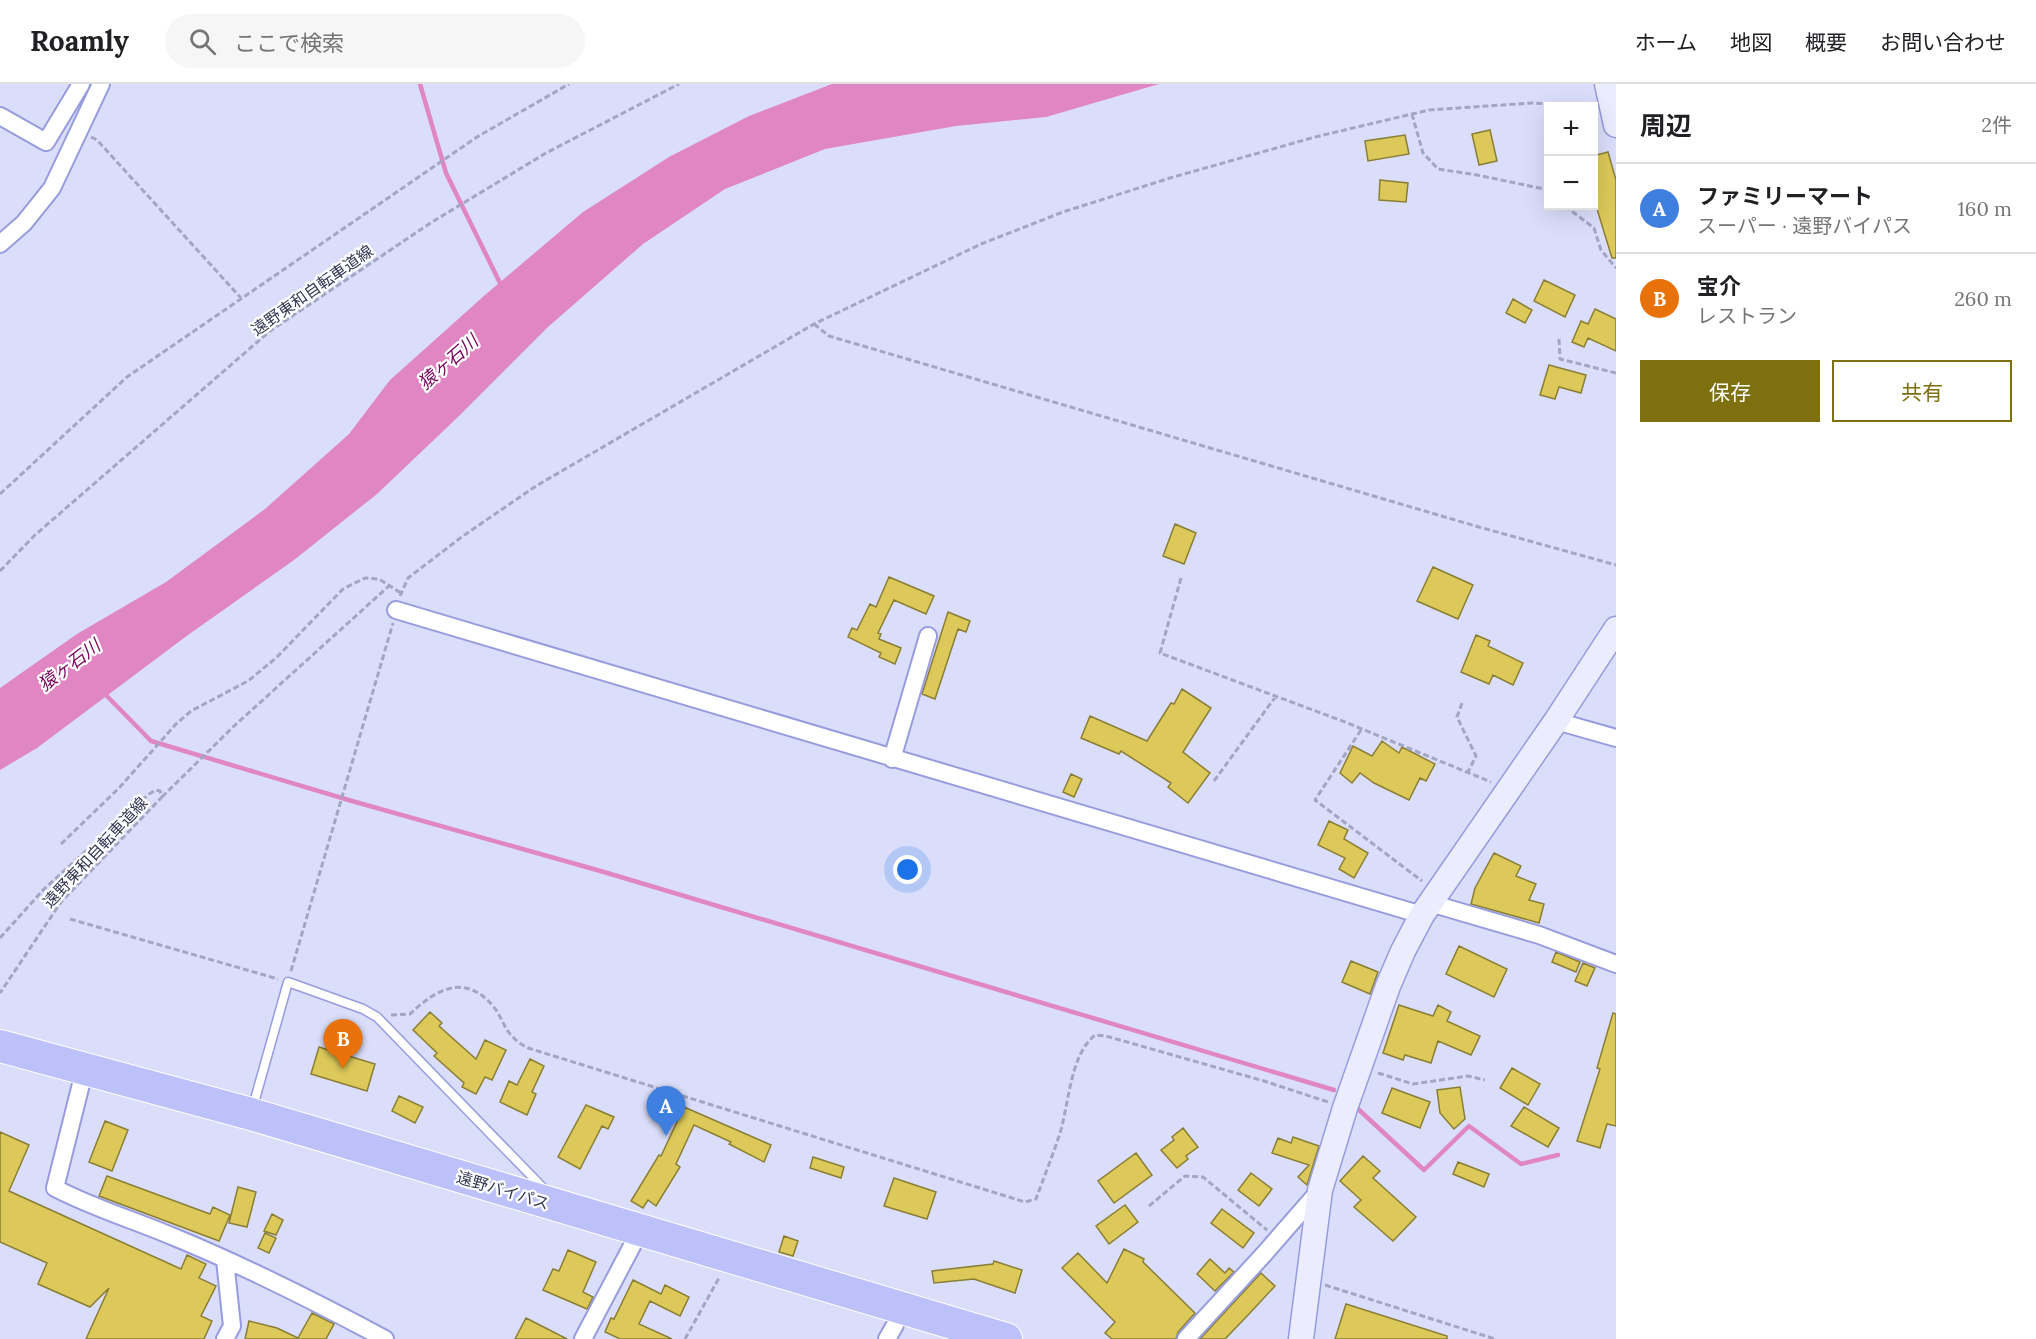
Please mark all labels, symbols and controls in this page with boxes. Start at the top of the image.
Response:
search box [165,14,585,68]
text: Roamly [30,23,129,59]
icon: search [186,25,219,58]
text: ここで検索 [234,29,344,57]
text: ホーム [1635,29,1697,56]
text: 地図 [1730,29,1772,56]
text: 概要 [1805,29,1847,56]
text: お問い合わせ [1880,29,2006,56]
map controls [1544,102,1598,210]
button: + [1544,102,1598,156]
text: 周辺 [1640,109,1692,142]
text: 2件 [1981,112,2012,137]
button: − [1544,156,1598,210]
text: ファミリーマート [1697,182,1873,210]
text: A [1653,196,1666,221]
text: 160 m [1958,196,2012,221]
text: スーパー · 遠野バイパス [1697,213,1912,238]
street label: 遠野東和自転車道線 [247,241,377,339]
text: 宝介 [1697,272,1741,300]
text: B [1653,286,1666,311]
text: 260 m [1954,286,2012,311]
text: レストラン [1697,303,1797,328]
water label: 猿ヶ石川 [413,328,484,394]
button: 保存 [1640,360,1820,422]
button: 共有 [1832,360,2012,422]
water label: 猿ヶ石川 [33,633,106,696]
street label: 遠野東和自転車道線 [39,793,151,911]
your location [893,855,922,884]
pin: B [324,1020,362,1069]
pin: A [646,1086,686,1136]
street label: 遠野バイパス [454,1166,552,1214]

